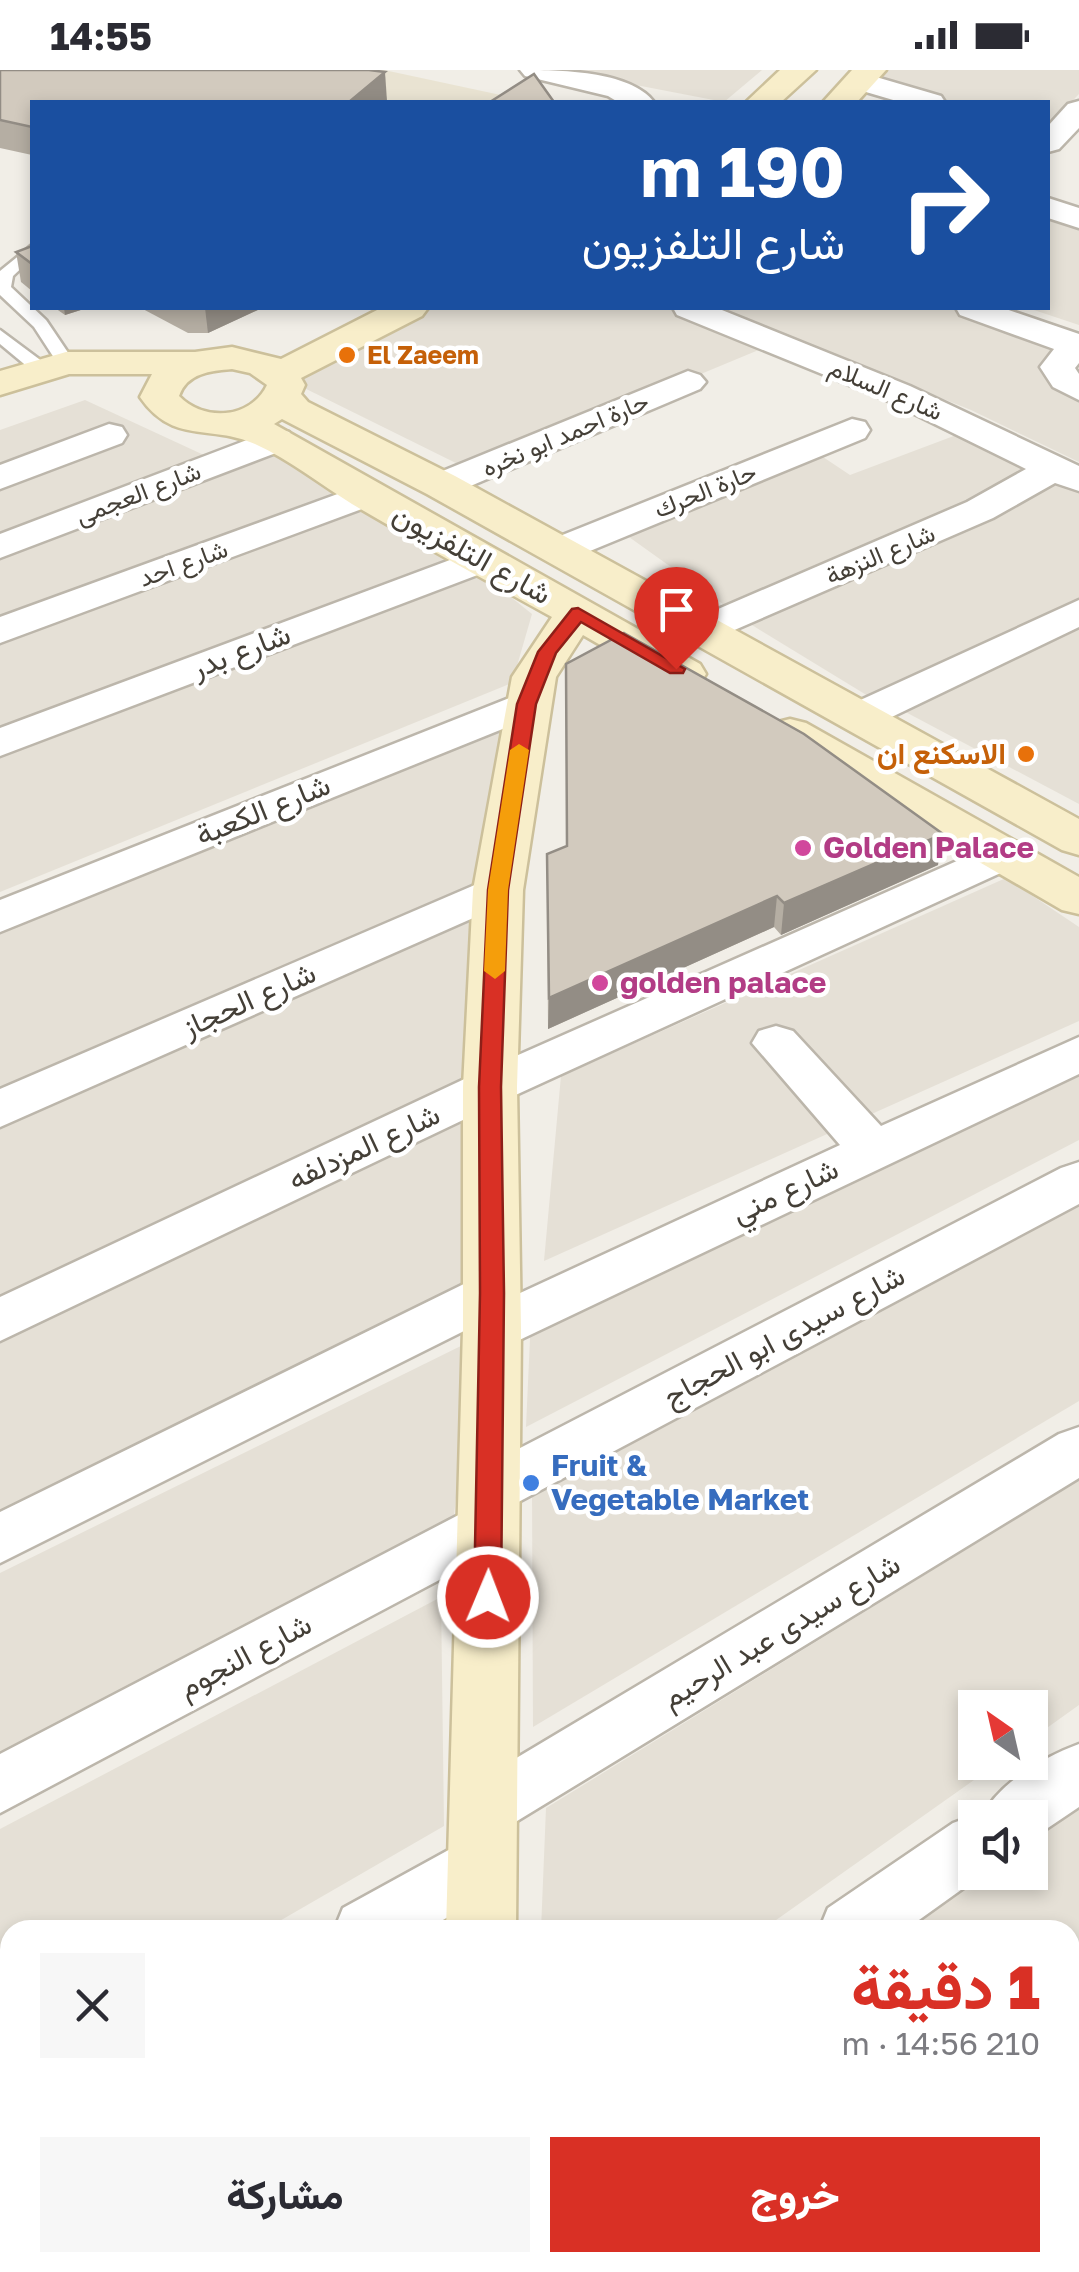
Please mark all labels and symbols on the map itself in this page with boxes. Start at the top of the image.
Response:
place label: El Zaeem [367,339,479,370]
marker: El Zaeem [336,344,358,366]
street label: شارع السلام [824,351,948,428]
street label: حارة احمد ابو نخره [477,384,653,484]
street label: شارع العجمى [71,454,206,532]
street label: حارة الحرك [649,455,761,525]
street label: شارع التلفزيون [386,495,558,614]
street label: شارع النزهة [820,517,940,592]
street label: شارع احد [134,532,232,595]
pin [634,567,719,670]
street label: شارع بدر [185,615,296,688]
place label: الاسكنع ان [877,735,1006,774]
marker: الاسكنع ان [1015,743,1037,765]
street label: شارع الكعبة [190,766,336,855]
place label: Golden Palace [823,829,1034,865]
marker: Golden Palace [792,837,814,859]
street label: شارع الحجاز [175,954,322,1048]
place label: golden palace [620,964,826,1000]
marker: golden palace [589,972,611,994]
street label: شارع المزدلفه [282,1095,446,1200]
street label: شارع مني [726,1150,847,1237]
street label: شارع سيدى ابو الحجاج [657,1256,912,1417]
place label: Fruit & Vegetable Market [551,1447,809,1517]
marker: Fruit & Vegetable Market [520,1472,542,1494]
position arrow [436,1545,540,1649]
street label: شارع سيدى عبد الرحيم [655,1545,908,1718]
street label: شارع النجوم [172,1605,318,1708]
north arrow [958,1690,1048,1780]

